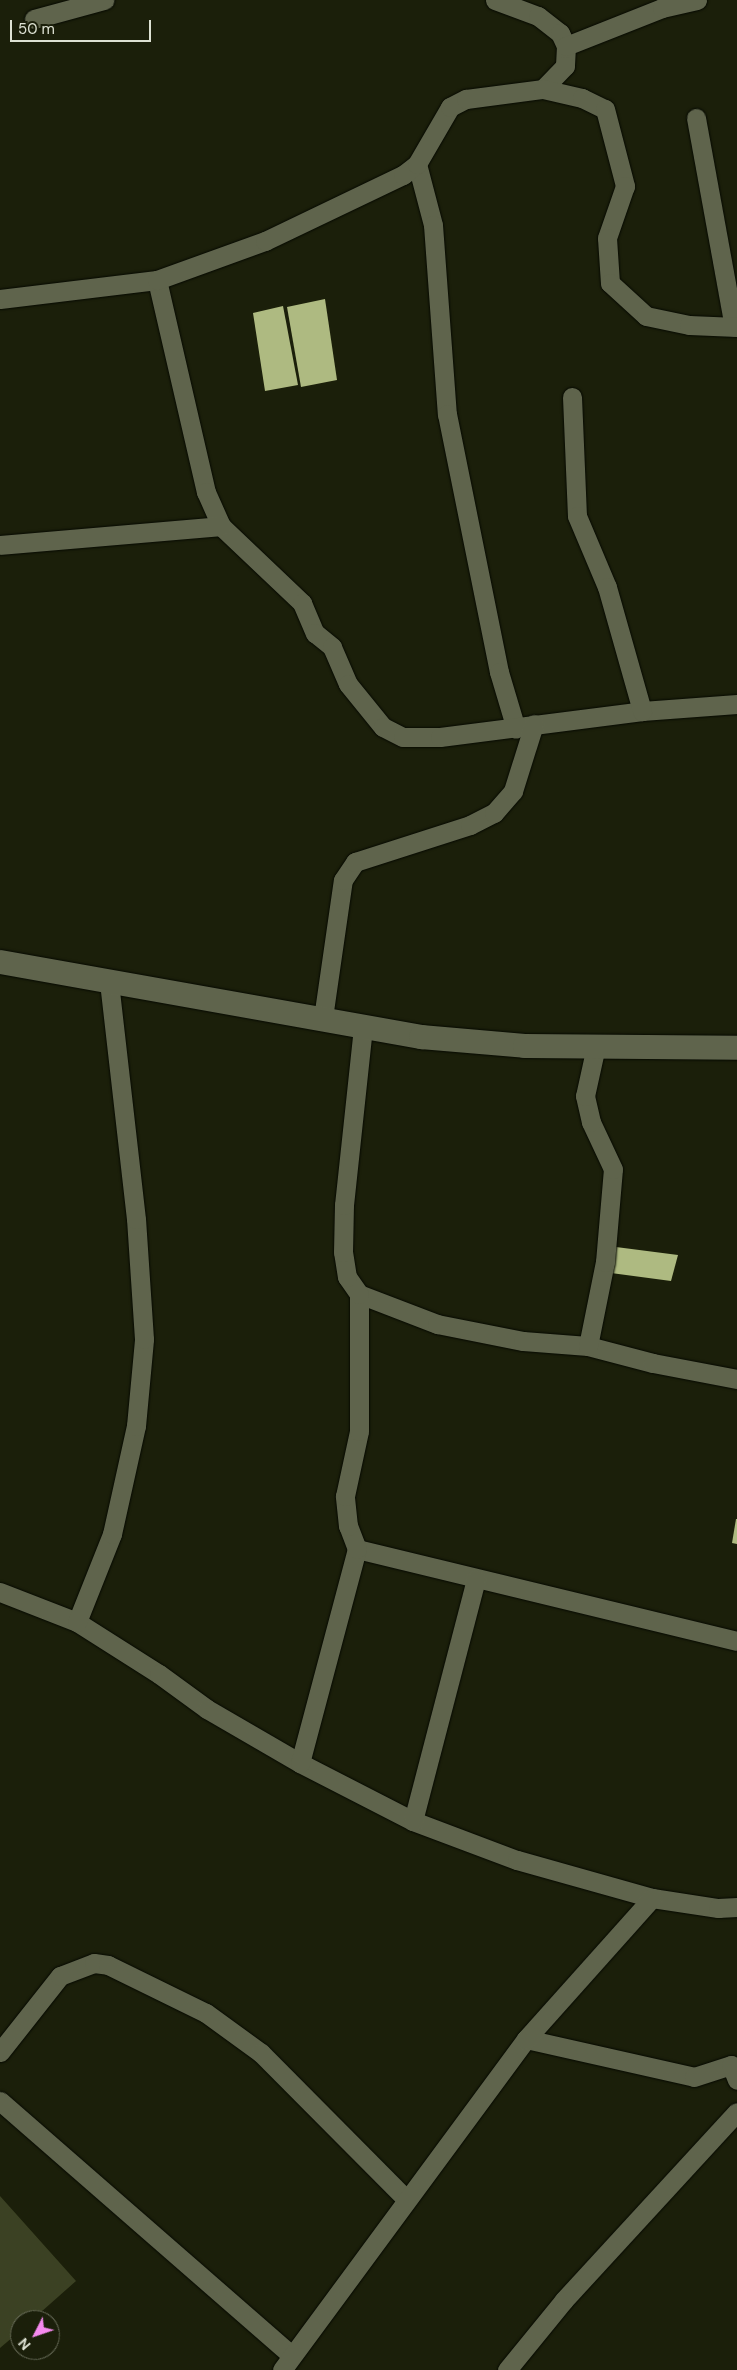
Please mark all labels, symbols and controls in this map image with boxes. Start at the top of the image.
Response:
scale bar [12,10,154,42]
text: 50 m [18,19,55,39]
north arrow [10,2310,60,2360]
text: N [14,2334,35,2354]

